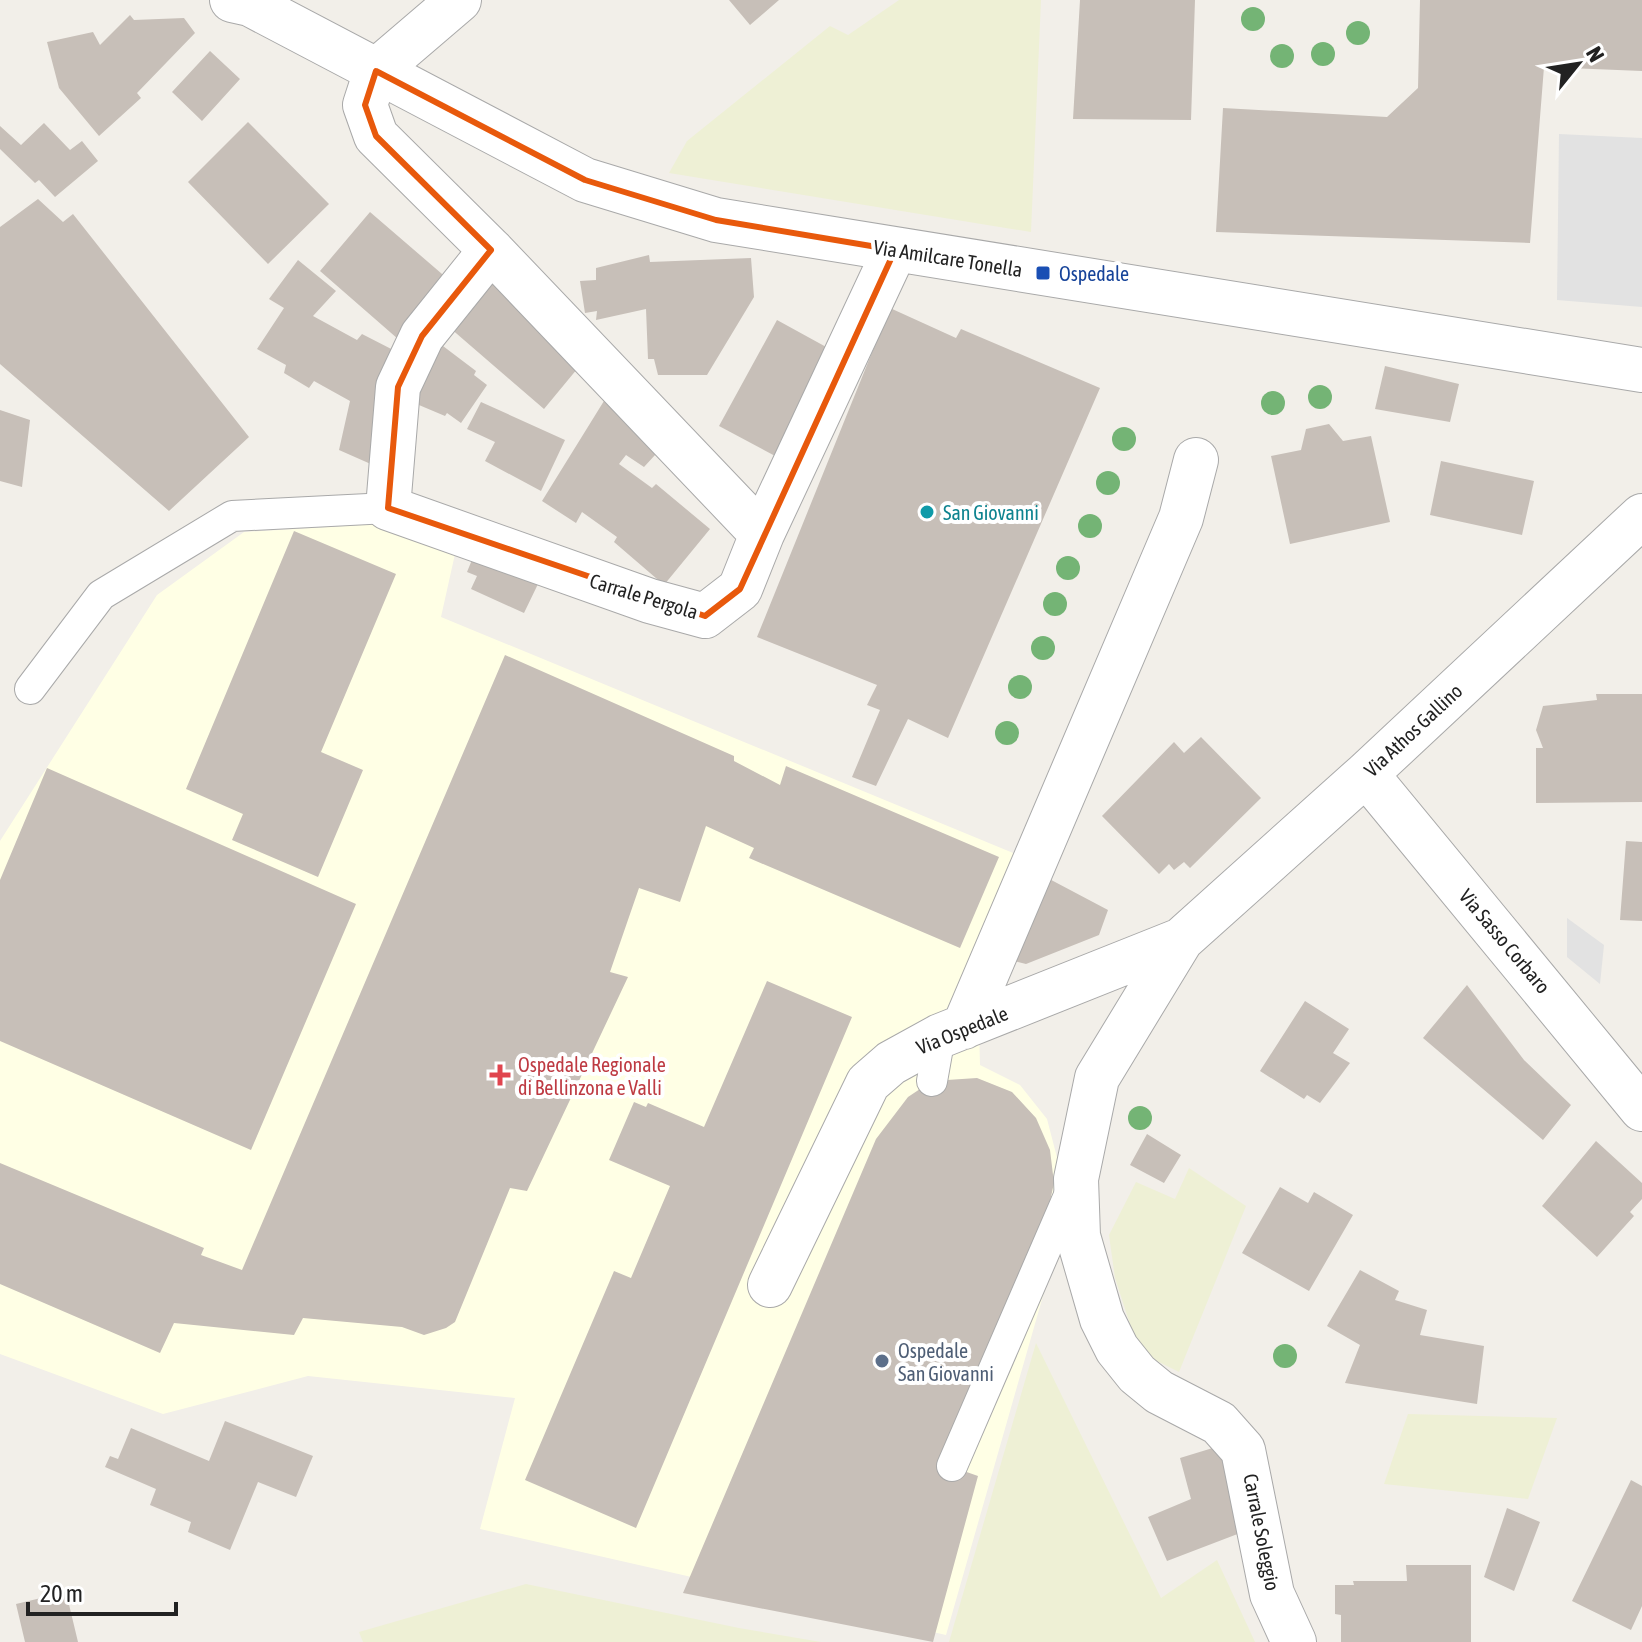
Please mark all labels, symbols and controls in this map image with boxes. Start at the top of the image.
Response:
north arrow [1538,24,1618,104]
text: N [1581,42,1610,66]
street label: Via Amilcare Tonella [872,235,1024,281]
place label: Ospedale [1059,262,1129,285]
marker: Ospedale [1034,264,1052,282]
place label: San Giovanni [943,501,1039,524]
marker: San Giovanni [918,503,936,521]
street label: Carrale Pergola [587,569,701,623]
street label: Via Athos Gallino [1359,679,1467,781]
street label: Via Sasso Corbaro [1455,884,1555,998]
street label: Via Ospedale [913,1001,1011,1059]
place label: Ospedale Regionale di Bellinzona e Valli [518,1053,666,1099]
marker: Ospedale Regionale di Bellinzona e Valli [489,1064,511,1086]
place label: Ospedale San Giovanni [898,1339,994,1385]
marker: Ospedale San Giovanni [873,1352,891,1370]
street label: Carrale Soleggio [1239,1472,1285,1592]
scale bar [28,1566,176,1616]
text: 20 m [40,1580,83,1607]

